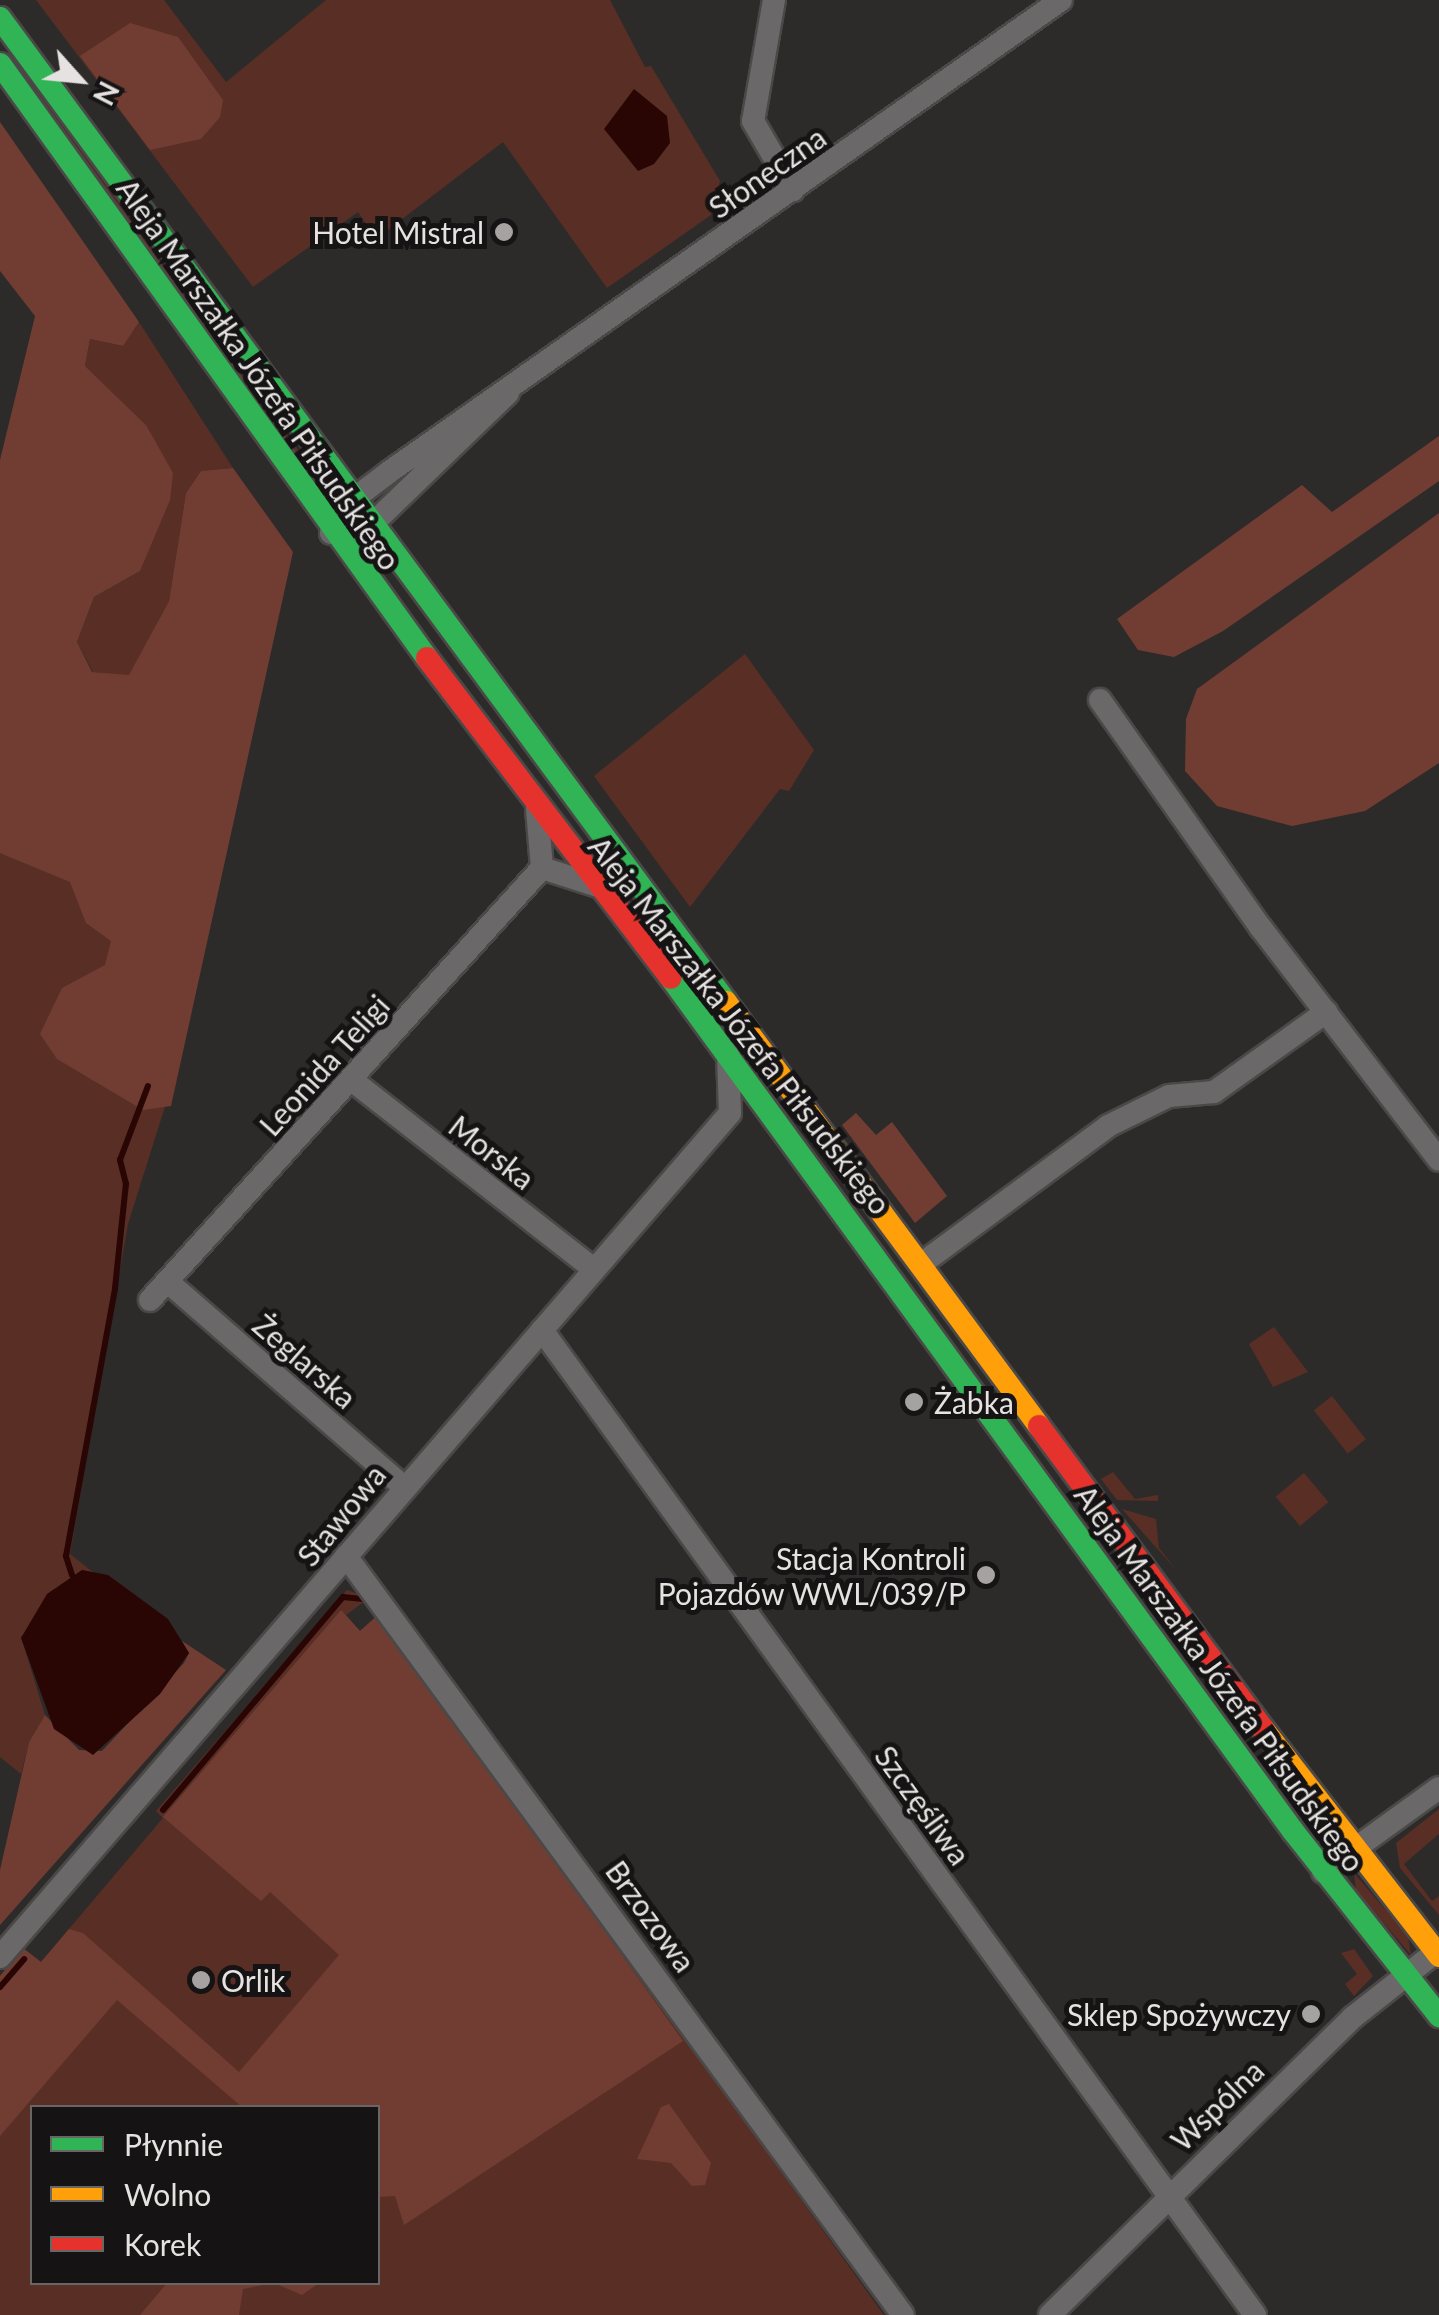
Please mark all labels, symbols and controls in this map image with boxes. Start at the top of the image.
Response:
north arrow [30,30,130,130]
text: N [87,76,127,111]
street label: Słoneczna [702,119,832,225]
street label: Aleja Marszałka Józefa Piłsudskiego [109,171,409,577]
place label: Hotel Mistral [312,214,484,250]
marker: Hotel Mistral [493,221,515,243]
street label: Aleja Marszałka Józefa Piłsudskiego [581,829,899,1221]
street label: Leonida Teligi [251,987,397,1143]
street label: Morska [442,1108,542,1196]
street label: Żeglarska [246,1306,364,1416]
place label: Żabka [934,1384,1014,1420]
marker: Żabka [903,1391,925,1413]
street label: Stawowa [289,1457,393,1573]
street label: Aleja Marszałka Józefa Piłsudskiego [1067,1477,1373,1879]
place label: Stacja Kontroli Pojazdów WWL/039/P [657,1540,966,1610]
marker: Stacja Kontroli Pojazdów WWL/039/P [975,1564,997,1586]
street label: Szczęśliwa [868,1739,978,1871]
street label: Brzozowa [599,1854,703,1978]
place label: Orlik [221,1962,285,1998]
marker: Orlik [190,1969,212,1991]
place label: Sklep Spożywczy [1067,1996,1291,2032]
marker: Sklep Spożywczy [1300,2003,1322,2025]
street label: Wspólna [1163,2052,1271,2158]
legend [30,2105,380,2285]
text: Płynnie [124,2126,223,2162]
text: Wolno [124,2176,211,2212]
text: Korek [124,2226,201,2262]

